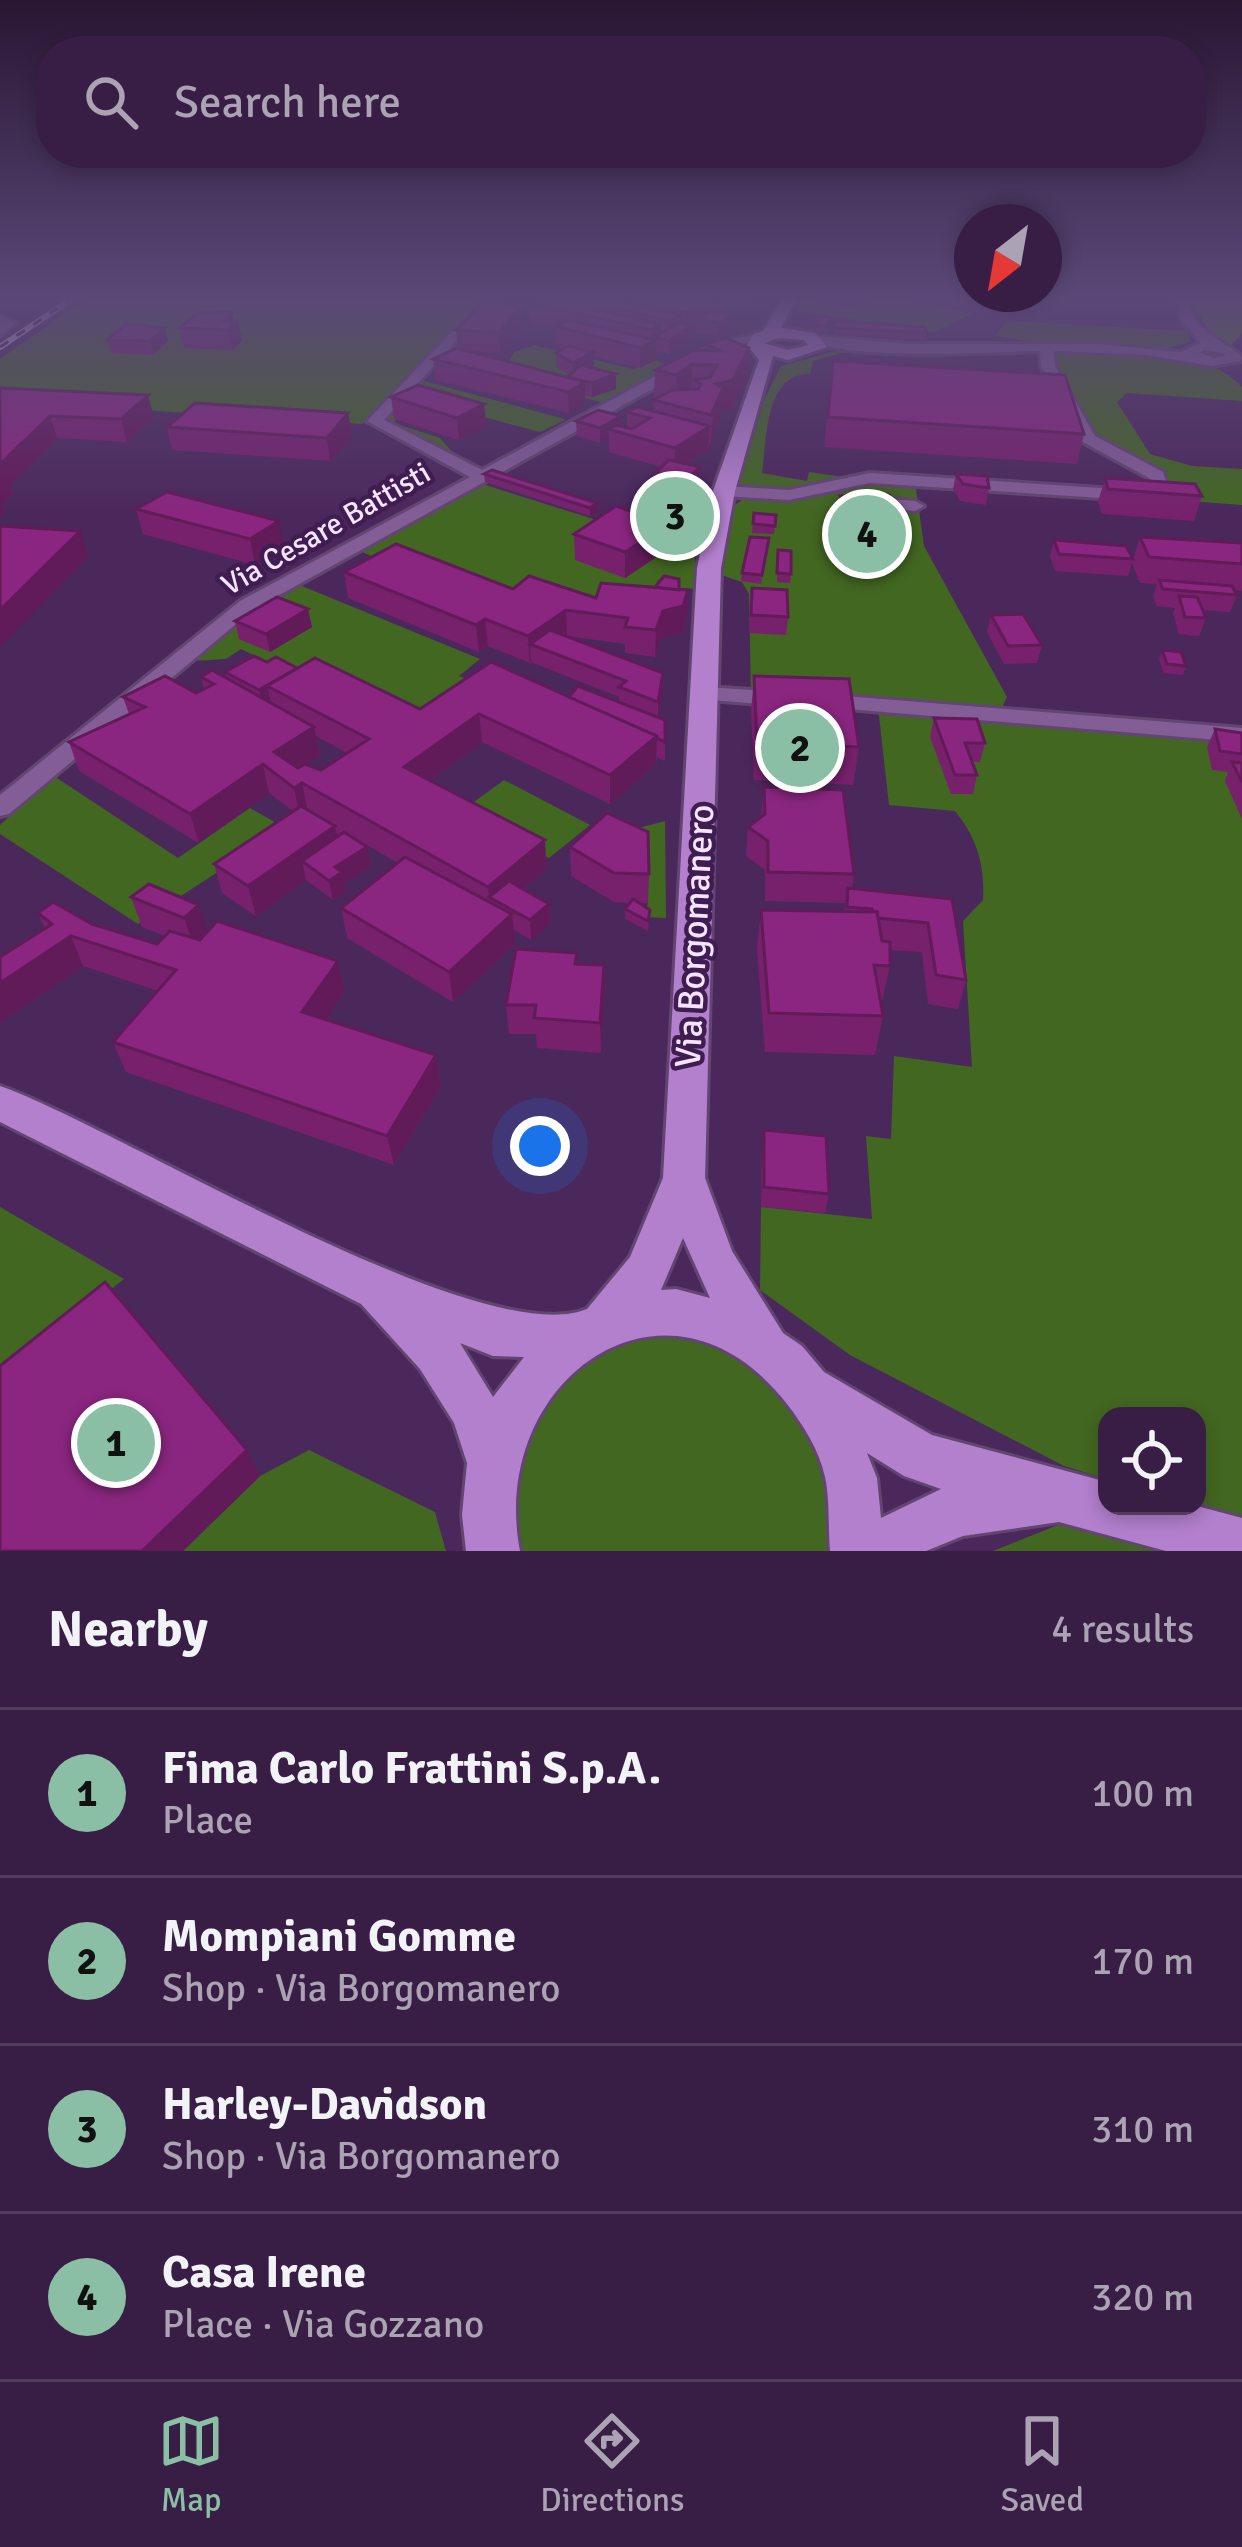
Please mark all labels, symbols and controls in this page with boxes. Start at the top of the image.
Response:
search box [36,36,1206,168]
icon: search [78,69,144,135]
text: Search here [174,75,401,130]
north arrow [954,204,1062,312]
street label: Via Cesare Battisti [215,454,437,604]
pin: 3 [636,471,714,561]
pin: 4 [828,489,906,579]
pin: 2 [761,703,839,793]
street label: Via Borgomanero [666,803,724,1069]
your location [510,1116,570,1176]
pin: 1 [77,1398,155,1488]
map controls [1098,1407,1206,1515]
button: locate [1098,1407,1206,1515]
text: Nearby [48,1598,208,1661]
text: 4 results [1051,1605,1194,1653]
text: Fima Carlo Frattini S.p.A. [162,1741,661,1796]
text: 1 [76,1769,98,1817]
text: 100 m [1091,1769,1194,1817]
text: Place [162,1796,253,1844]
text: Mompiani Gomme [162,1909,516,1964]
text: 2 [76,1937,98,1985]
text: 170 m [1091,1937,1194,1985]
text: Shop · Via Borgomanero [162,1964,561,2012]
text: Harley-Davidson [162,2077,487,2132]
text: 3 [76,2105,98,2153]
text: 310 m [1091,2105,1194,2153]
text: Shop · Via Borgomanero [162,2132,561,2180]
text: Casa Irene [162,2245,366,2300]
text: 4 [76,2273,98,2321]
text: 320 m [1091,2273,1194,2321]
text: Place · Via Gozzano [162,2300,484,2348]
tab: Map [158,2408,224,2521]
tab: Directions [540,2408,685,2521]
tab: Saved [1001,2408,1084,2521]

